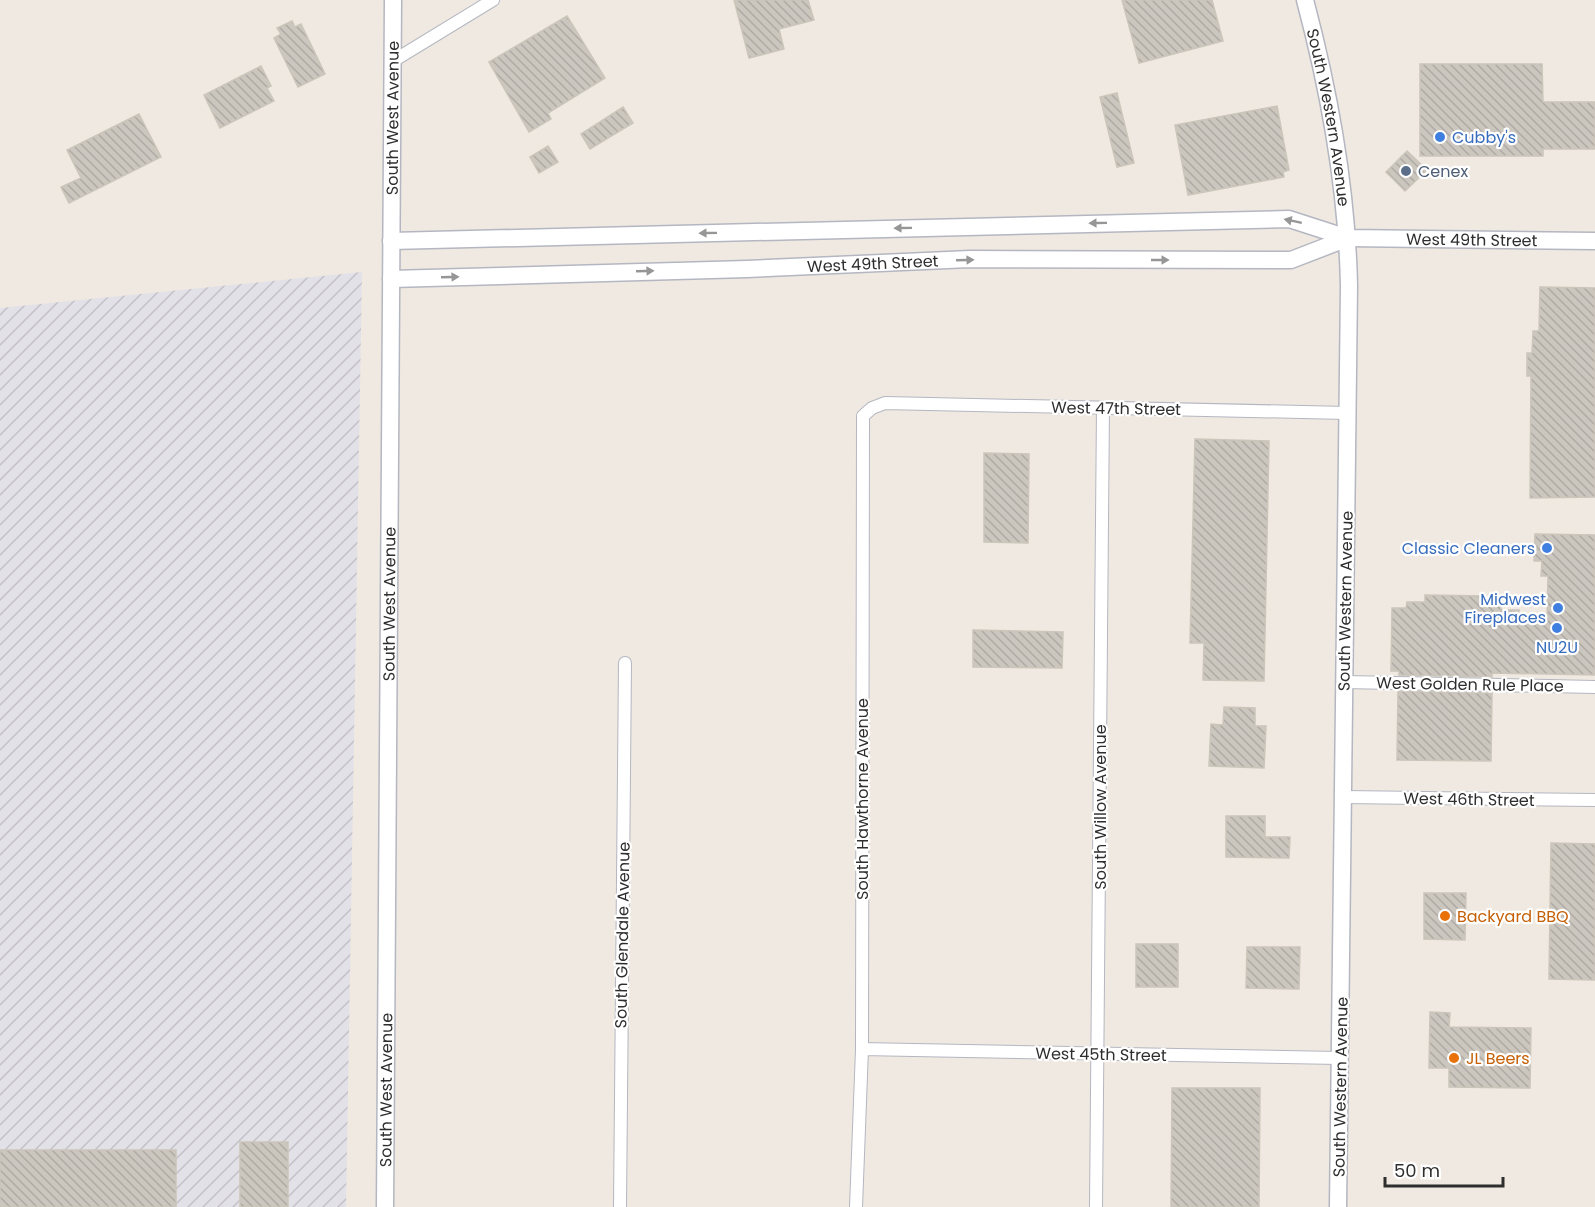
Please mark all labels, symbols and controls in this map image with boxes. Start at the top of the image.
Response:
street label: South Western Avenue [1301,26,1355,208]
street label: South West Avenue [381,41,405,195]
place label: Cubby's [1452,126,1516,149]
marker: Cubby's [1433,130,1447,144]
place label: Cenex [1418,160,1468,183]
marker: Cenex [1399,164,1413,178]
one-way arrow [1283,216,1302,225]
one-way arrow [1088,218,1107,228]
one-way arrow [894,223,913,232]
one-way arrow [699,228,718,237]
street label: West 49th Street [1406,228,1538,252]
street label: West 49th Street [807,249,939,278]
one-way arrow [956,255,975,264]
one-way arrow [1151,255,1170,265]
one-way arrow [635,267,654,276]
one-way arrow [440,272,459,282]
street label: West 47th Street [1051,396,1181,421]
street label: South Western Avenue [1332,511,1359,691]
street label: South West Avenue [377,527,402,681]
place label: Classic Cleaners [1402,537,1535,560]
marker: Classic Cleaners [1540,541,1554,555]
place label: Midwest Fireplaces [1465,588,1546,629]
marker: Midwest Fireplaces [1551,601,1565,615]
marker: NU2U [1550,621,1564,635]
place label: NU2U [1536,636,1578,659]
street label: West Golden Rule Place [1376,671,1564,698]
street label: South Hawthorne Avenue [851,698,874,900]
street label: South Willow Avenue [1089,724,1112,890]
street label: West 46th Street [1403,787,1535,812]
street label: South Glendale Avenue [609,841,636,1028]
place label: Backyard BBQ [1457,905,1569,928]
marker: Backyard BBQ [1438,909,1452,923]
street label: South Western Avenue [1327,997,1354,1177]
street label: South West Avenue [374,1013,398,1167]
street label: West 45th Street [1035,1042,1167,1067]
place label: JL Beers [1466,1047,1530,1070]
marker: JL Beers [1447,1051,1461,1065]
scale bar [1385,1150,1504,1188]
text: 50 m [1394,1158,1440,1183]

